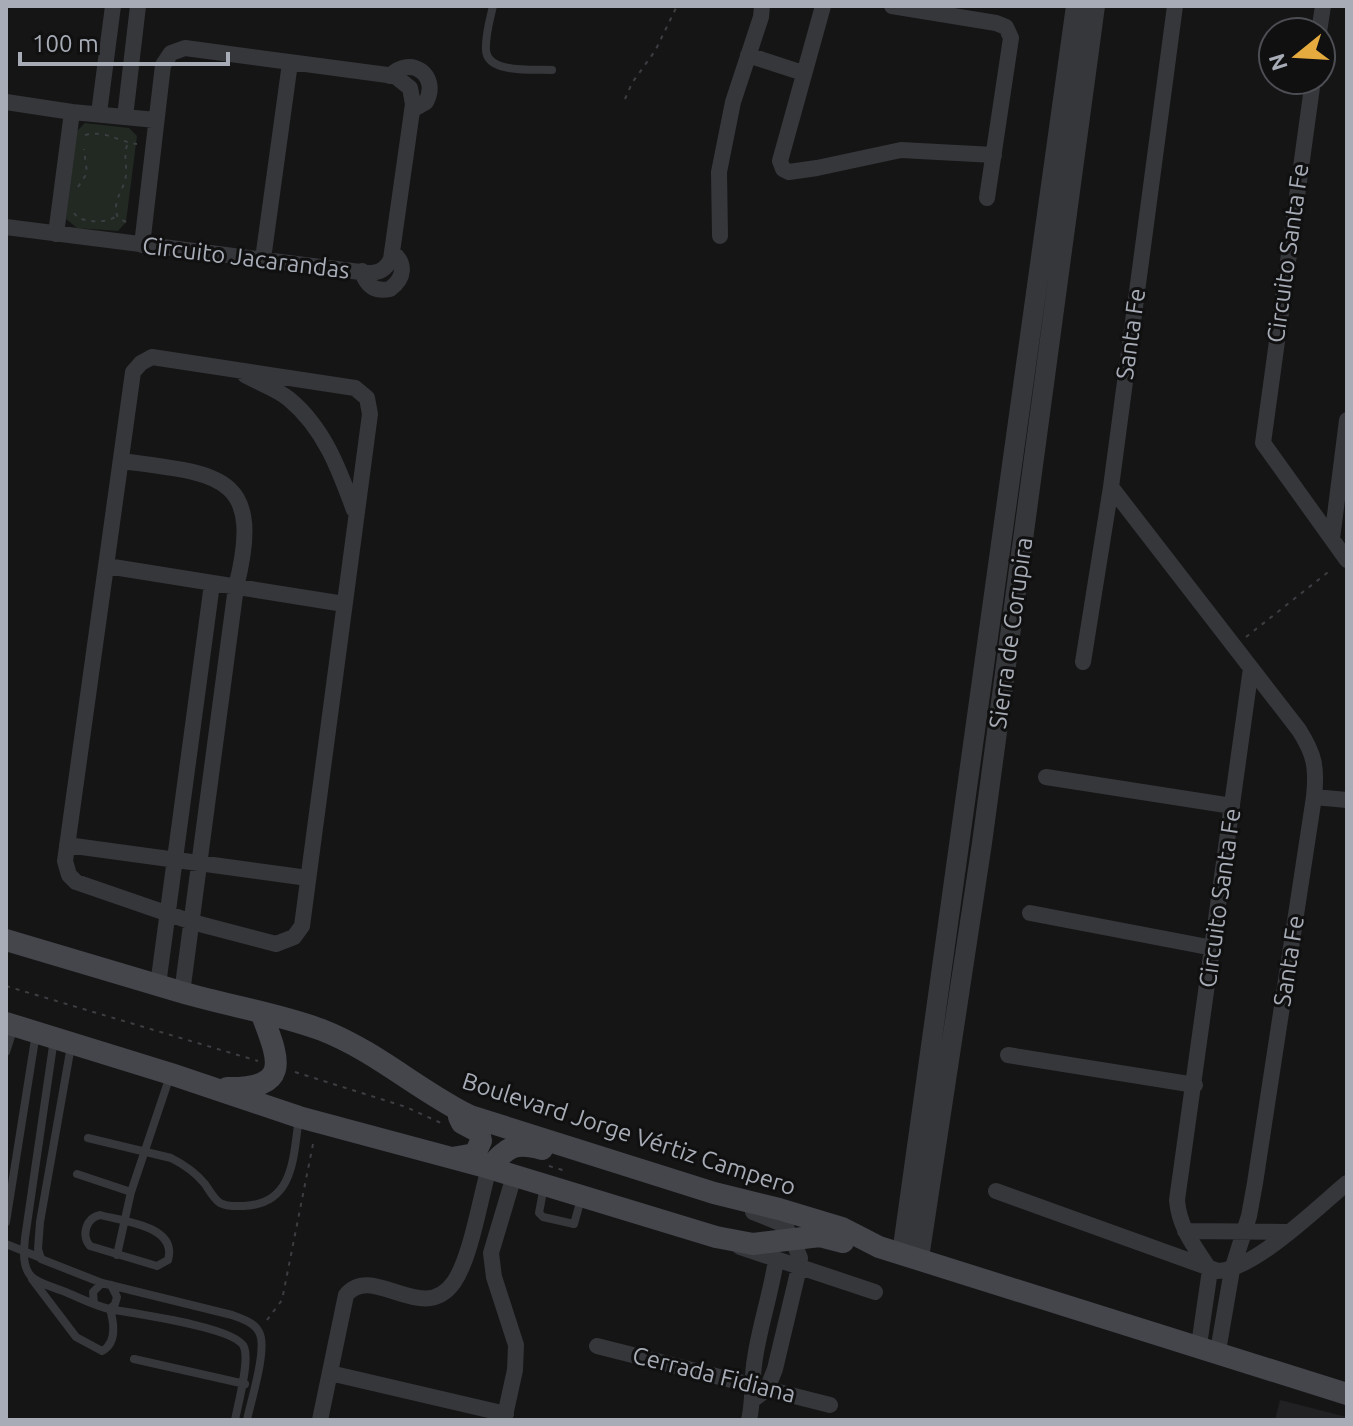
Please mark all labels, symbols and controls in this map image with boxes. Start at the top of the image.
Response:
scale bar [20,16,228,66]
north arrow [1257,16,1337,96]
text: 100 m [32,30,99,57]
text: N [1263,51,1292,74]
street label: Circuito Santa Fe [1262,161,1313,344]
street label: Circuito Jacarandas [141,231,351,284]
street label: Santa Fe [1111,287,1150,381]
street label: Sierra de Corupira [984,535,1037,730]
street label: Circuito Santa Fe [1194,806,1245,989]
street label: Santa Fe [1268,914,1309,1008]
street label: Boulevard Jorge Vértiz Campero [459,1067,799,1200]
street label: Cerrada Fidiana [630,1341,798,1408]

